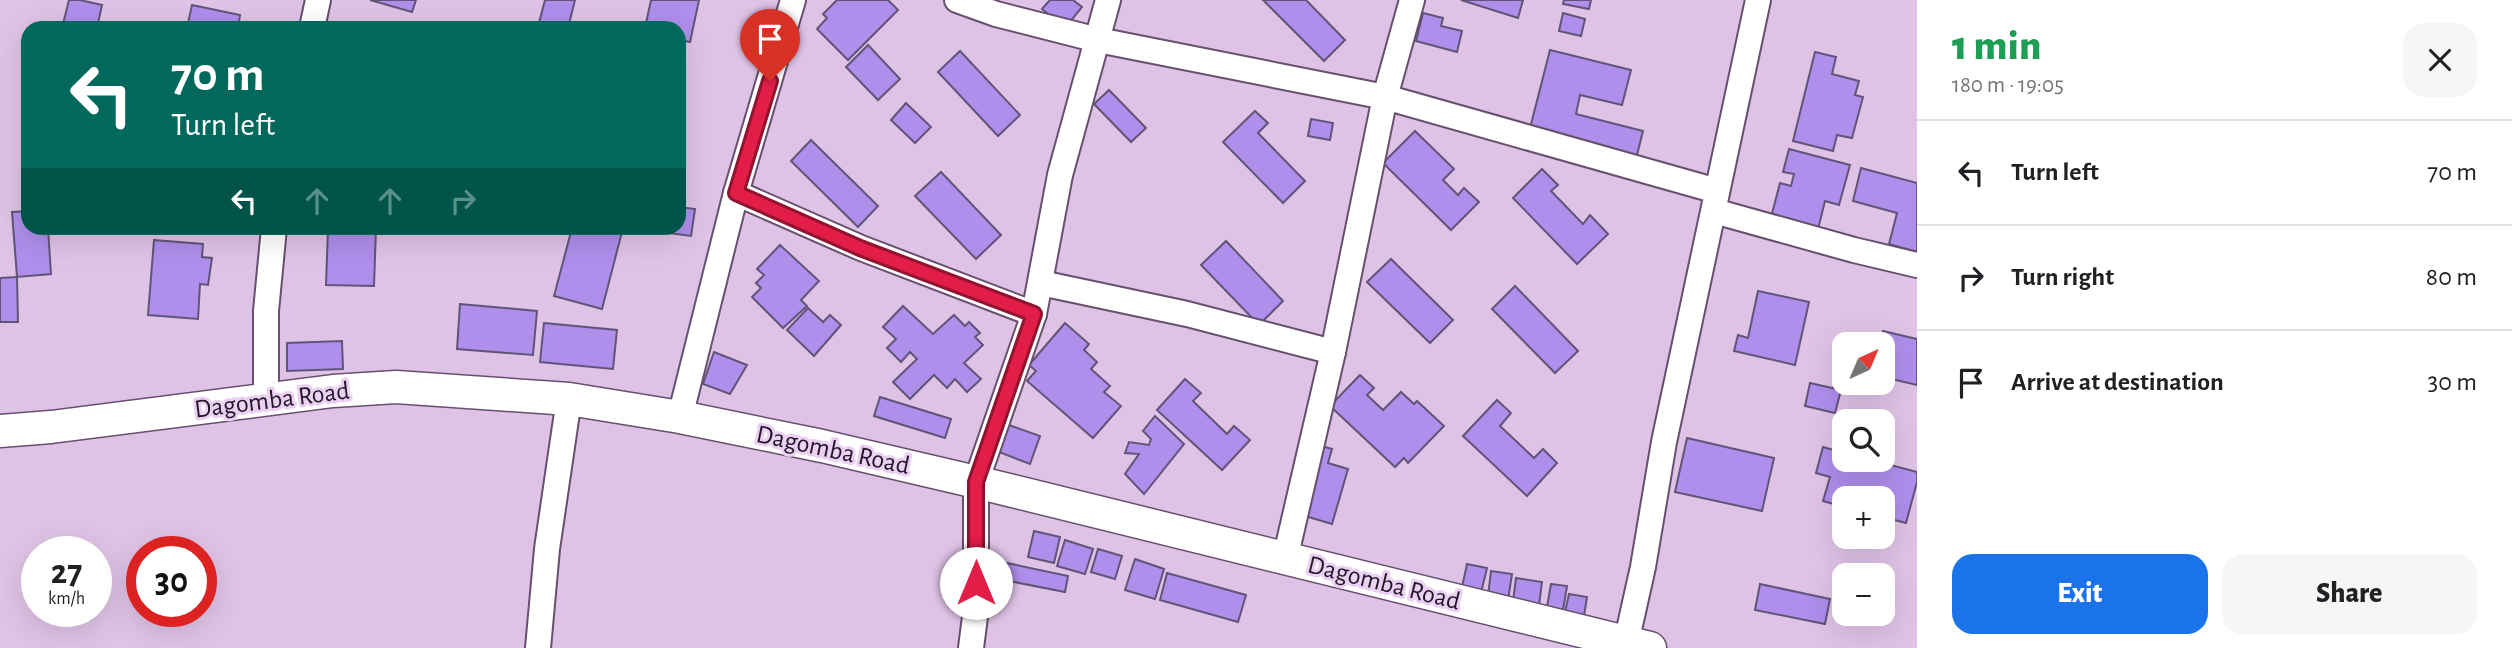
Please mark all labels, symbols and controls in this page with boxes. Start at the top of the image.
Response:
pin [740,9,800,81]
icon: arrive [751,20,789,58]
button: close [2403,23,2477,97]
text: 1 min [1952,25,2041,67]
icon: left [56,49,147,140]
text: 70 m [171,51,265,100]
text: 180 m · 19:05 [1952,74,2064,97]
text: Turn left [171,109,275,141]
icon: left [1952,154,1990,192]
text: Turn left [2011,159,2099,185]
text: 70 m [2427,159,2477,185]
icon: left [225,182,263,220]
icon: ahead [298,182,336,220]
icon: ahead [371,182,409,220]
icon: right [444,182,482,220]
icon: right [1952,259,1990,297]
text: Turn right [2011,264,2114,290]
text: 80 m [2426,264,2477,290]
north arrow [1832,332,1895,396]
map controls [1832,332,1895,626]
icon: arrive [1952,364,1990,402]
text: Arrive at destination [2011,369,2224,395]
text: 30 m [2427,369,2477,395]
street label: Dagomba Road [193,378,351,422]
button: search [1832,409,1895,472]
street label: Dagomba Road [754,421,912,479]
button: + [1832,486,1895,549]
speed limit sign: 30 [126,536,217,627]
position arrow [939,546,1013,620]
street label: Dagomba Road [1305,551,1463,615]
button: Exit [1952,554,2208,634]
button: Share [2222,554,2477,634]
text: 27 [51,555,82,590]
button: − [1832,563,1895,626]
text: km/h [48,590,85,608]

